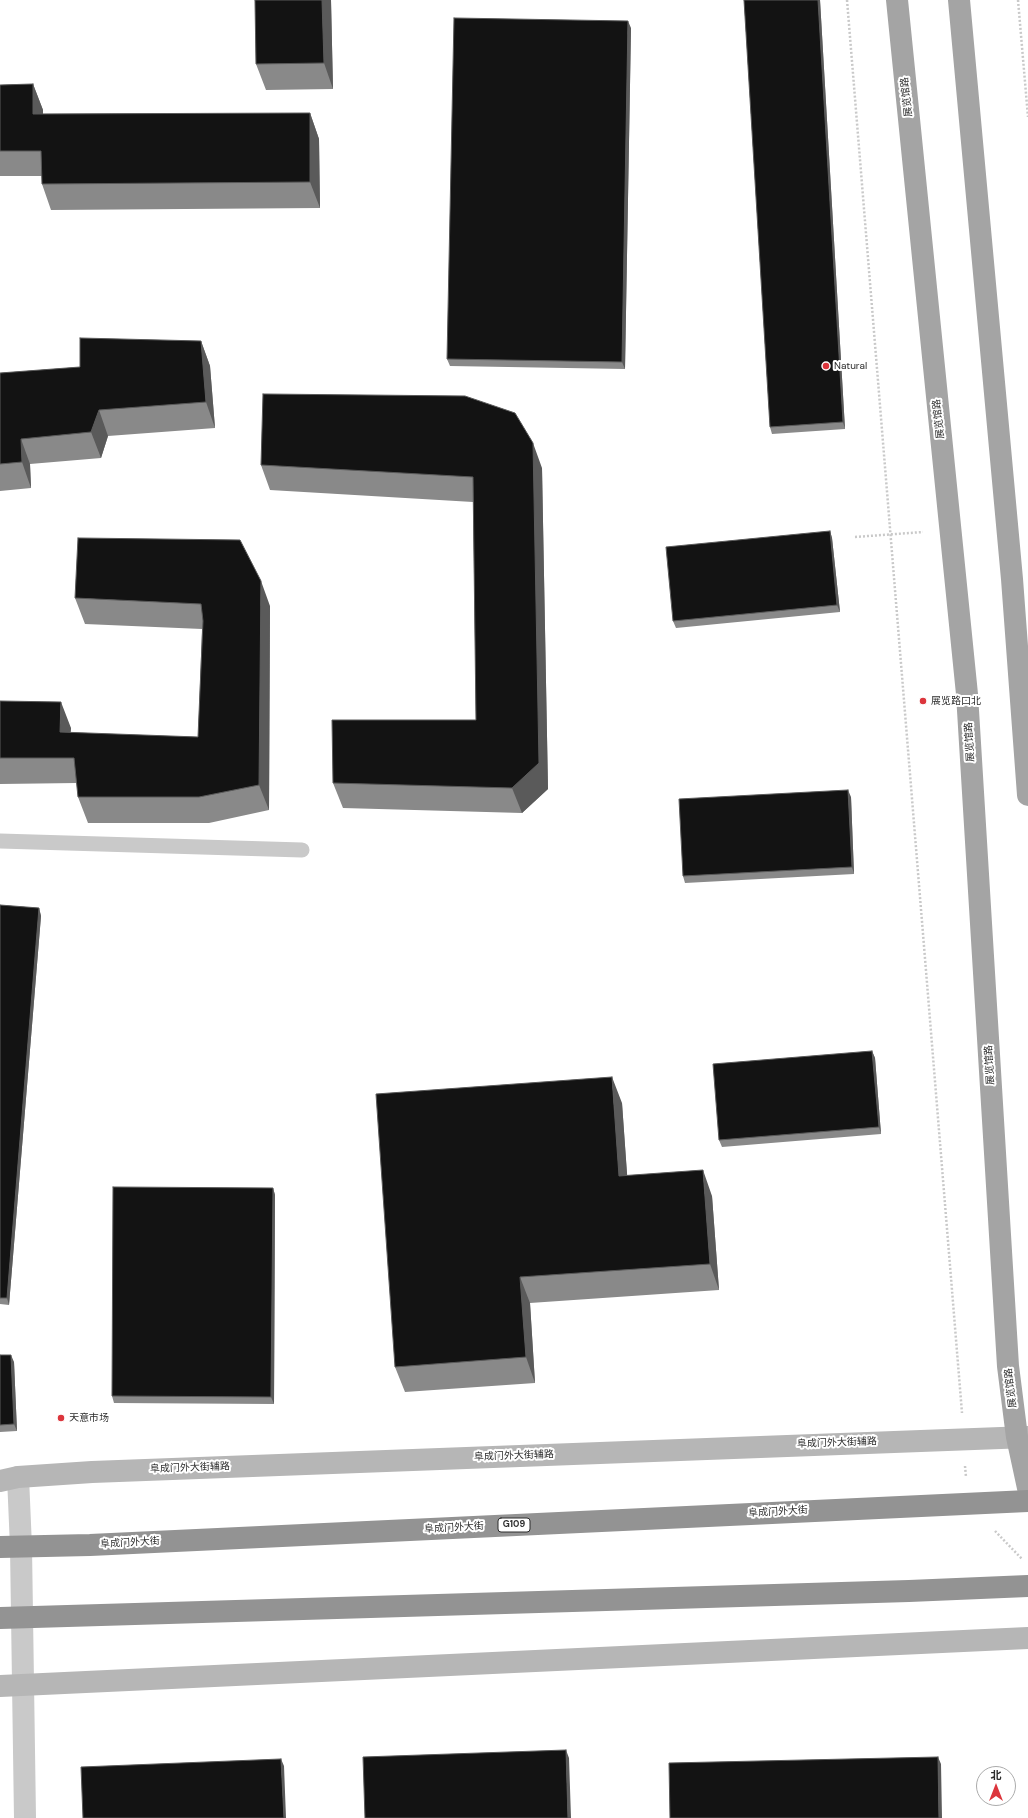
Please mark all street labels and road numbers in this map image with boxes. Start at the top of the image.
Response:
street label: 展览馆路 [899,76,915,118]
street label: 展览馆路 [931,398,947,440]
street label: 展览馆路 [963,722,977,762]
street label: 展览馆路 [983,1045,997,1085]
street label: 展览馆路 [1003,1367,1019,1409]
street label: 阜成门外大街辅路 [797,1436,877,1450]
street label: 阜成门外大街辅路 [474,1449,554,1463]
street label: 阜成门外大街辅路 [150,1461,230,1475]
street label: 阜成门外大街 [748,1504,808,1520]
road number: G109 [498,1518,530,1532]
street label: 阜成门外大街 [424,1520,484,1536]
street label: 阜成门外大街 [100,1535,160,1551]

